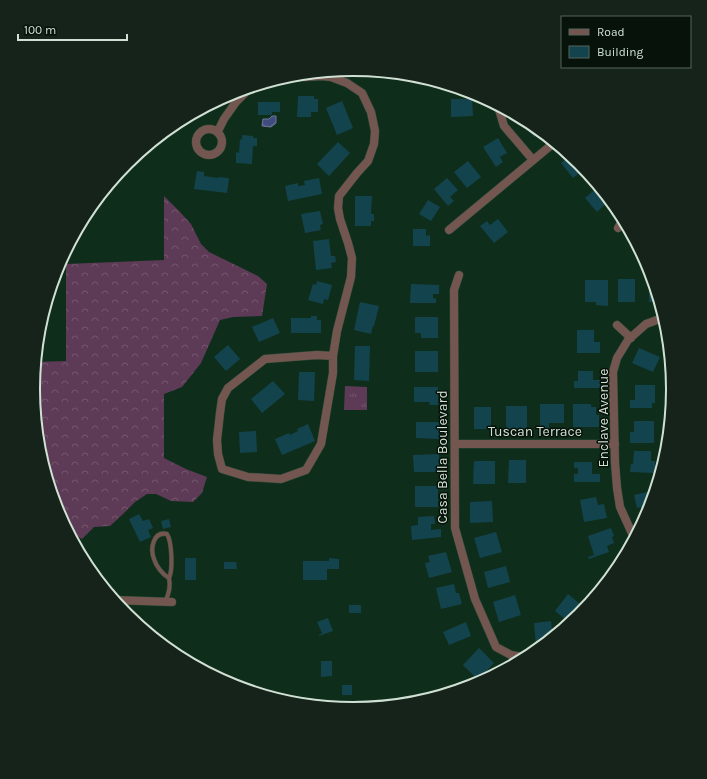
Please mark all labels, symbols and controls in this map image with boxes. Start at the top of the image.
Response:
scale bar [18,16,127,42]
legend [561,16,691,68]
text: 100 m [24,23,56,37]
text: Road [597,25,625,39]
text: Building [597,45,644,59]
street label: Enclave Avenue [595,369,612,467]
street label: Casa Bella Boulevard [434,390,451,524]
street label: Tuscan Terrace [488,423,582,440]

